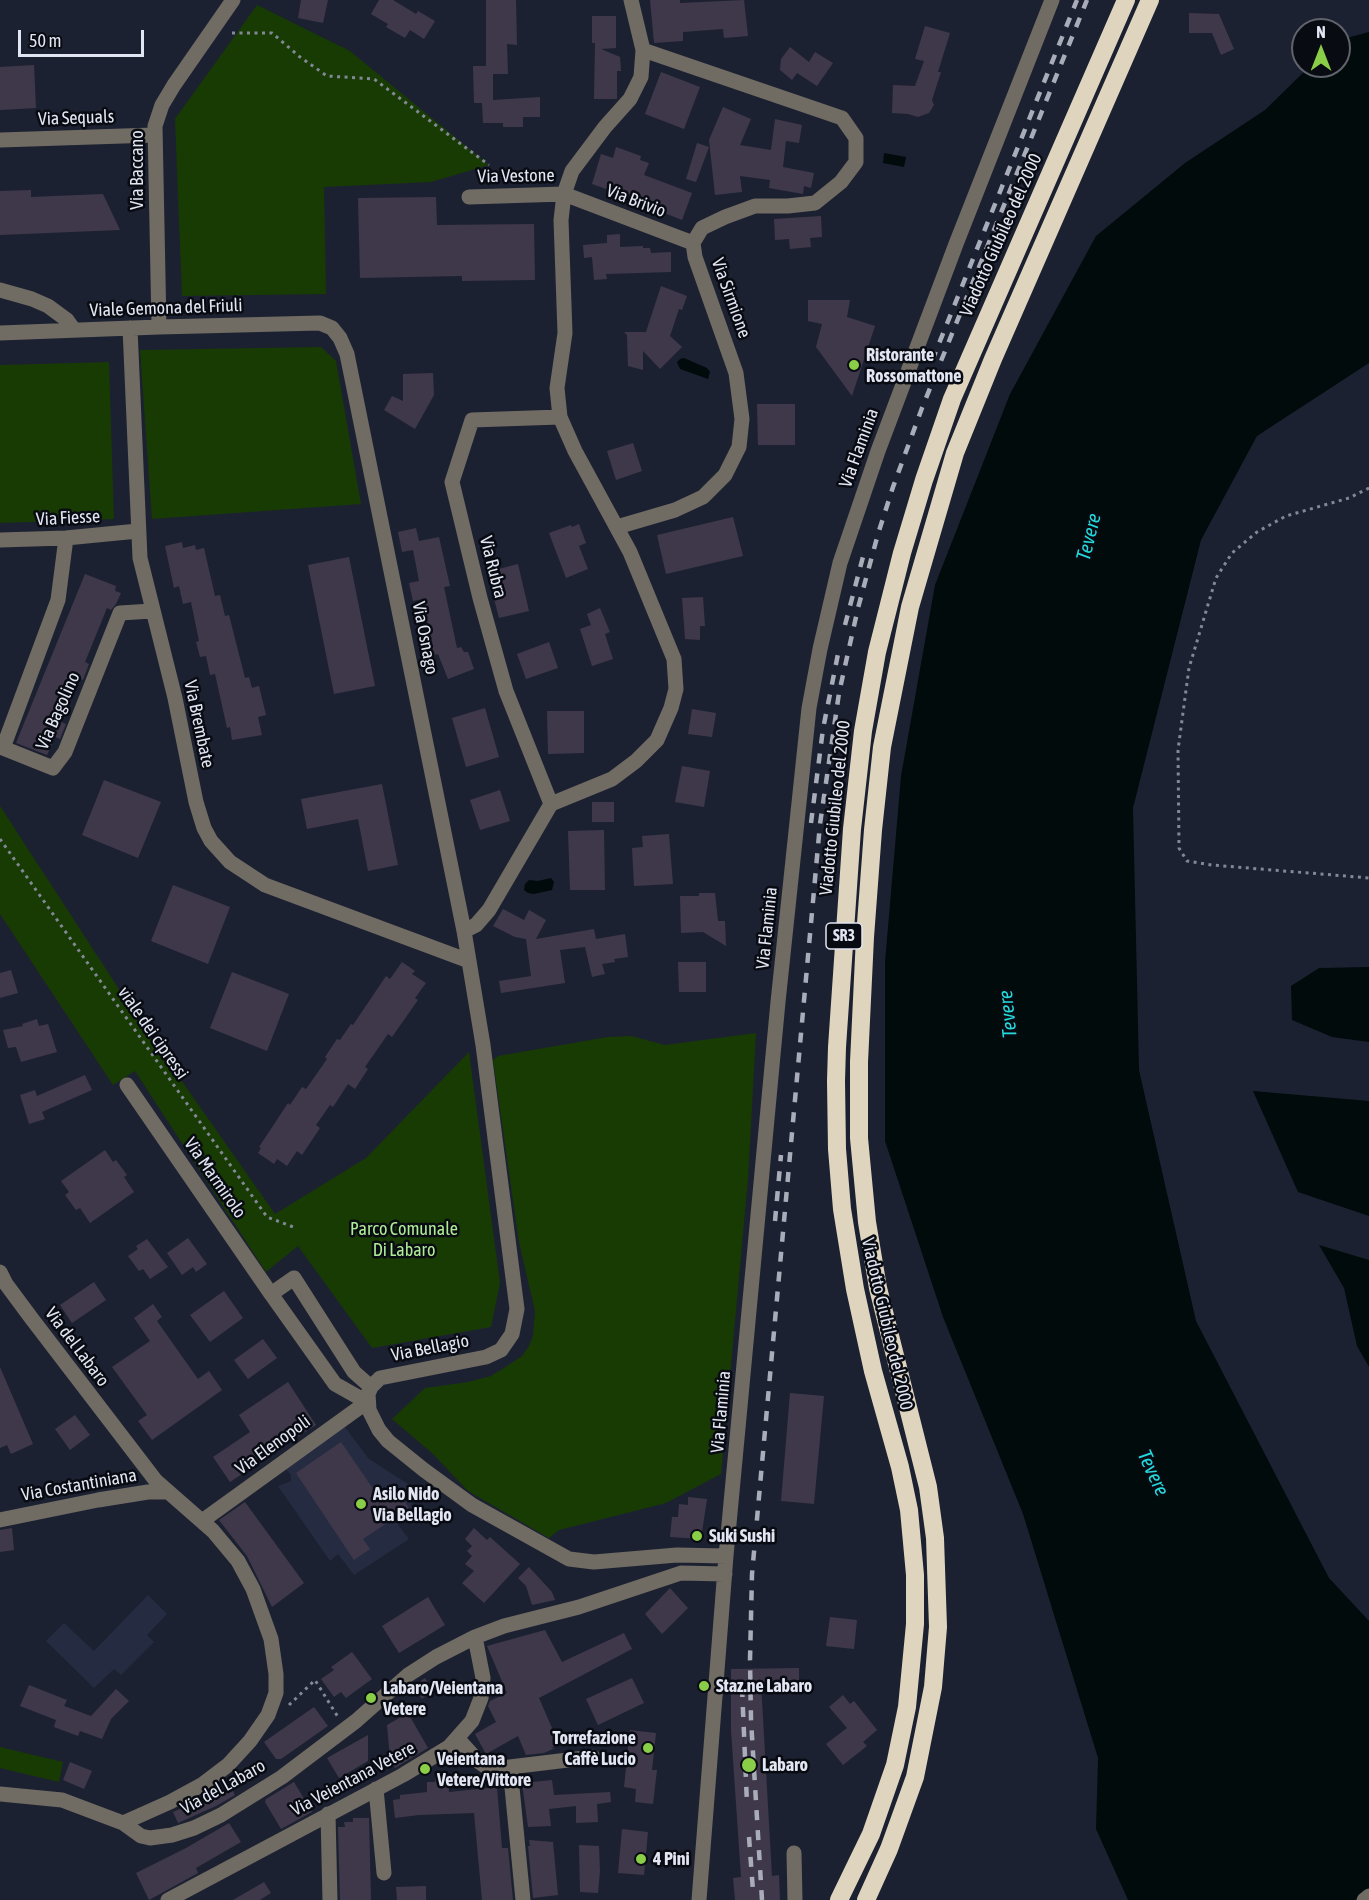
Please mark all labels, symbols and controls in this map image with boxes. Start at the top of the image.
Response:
scale bar [21,18,147,56]
north arrow [1291,18,1351,78]
text: N [1316,23,1326,41]
text: 50 m [29,30,61,51]
street label: Via Sequals [38,106,114,130]
street label: Via Baccano [126,130,148,210]
street label: Viadotto Giubileo del 2000 [955,150,1047,320]
street label: Via Vestone [477,165,555,187]
street label: Via Brivio [603,180,669,222]
street label: Via Sirmione [707,255,755,341]
street label: Viale Gemona del Friuli [89,295,243,321]
place label: Ristorante Rossomattone [866,344,962,386]
marker: Ristorante Rossomattone [847,358,861,372]
street label: Via Flaminia [835,406,883,490]
street label: Via Fiesse [35,506,101,530]
water label: Tevere [1072,511,1106,563]
street label: Via Rubra [475,534,511,600]
street label: Via Osnago [407,600,443,676]
street label: Via Bagolino [31,669,85,753]
street label: Via Brembate [179,678,219,770]
street label: Viadotto Giubileo del 2000 [815,719,855,897]
street label: Via Flaminia [752,886,782,970]
road number: SR3 [826,923,862,949]
street label: viale dei cipressi [113,983,193,1083]
water label: Tevere [994,989,1022,1039]
street label: Via Marmirolo [179,1134,251,1222]
park label: Parco Comunale Di Labaro [350,1218,458,1260]
street label: Viadotto Giubileo del 2000 [857,1236,917,1412]
street label: Via del Labaro [40,1303,114,1391]
street label: Via Bellagio [389,1330,471,1366]
street label: Via Flaminia [707,1370,735,1454]
street label: Via Elenopoli [231,1411,315,1479]
water label: Tevere [1132,1446,1174,1500]
street label: Via Costantiniana [20,1464,138,1506]
place label: Asilo Nido Via Bellagio [373,1483,452,1526]
marker: Asilo Nido Via Bellagio [354,1497,368,1511]
place label: Suki Sushi [709,1525,775,1547]
marker: Suki Sushi [690,1529,704,1543]
place label: Staz.ne Labaro [716,1675,812,1697]
place label: Labaro/Veientana Vetere [383,1677,503,1720]
marker: Staz.ne Labaro [697,1679,711,1693]
marker: Labaro/Veientana Vetere [364,1691,378,1705]
place label: Torrefazione Caffè Lucio [553,1727,636,1770]
street label: Via Veientana Vetere [287,1737,419,1821]
marker: Torrefazione Caffè Lucio [641,1741,655,1755]
place label: Veientana Vetere/Vittore [437,1748,531,1790]
place label: Labaro [762,1754,808,1776]
street label: Via del Labaro [177,1755,269,1819]
marker: Labaro [740,1756,758,1774]
marker: Veientana Vetere/Vittore [418,1762,432,1776]
place label: 4 Pini [653,1848,690,1870]
marker: 4 Pini [634,1852,648,1866]

